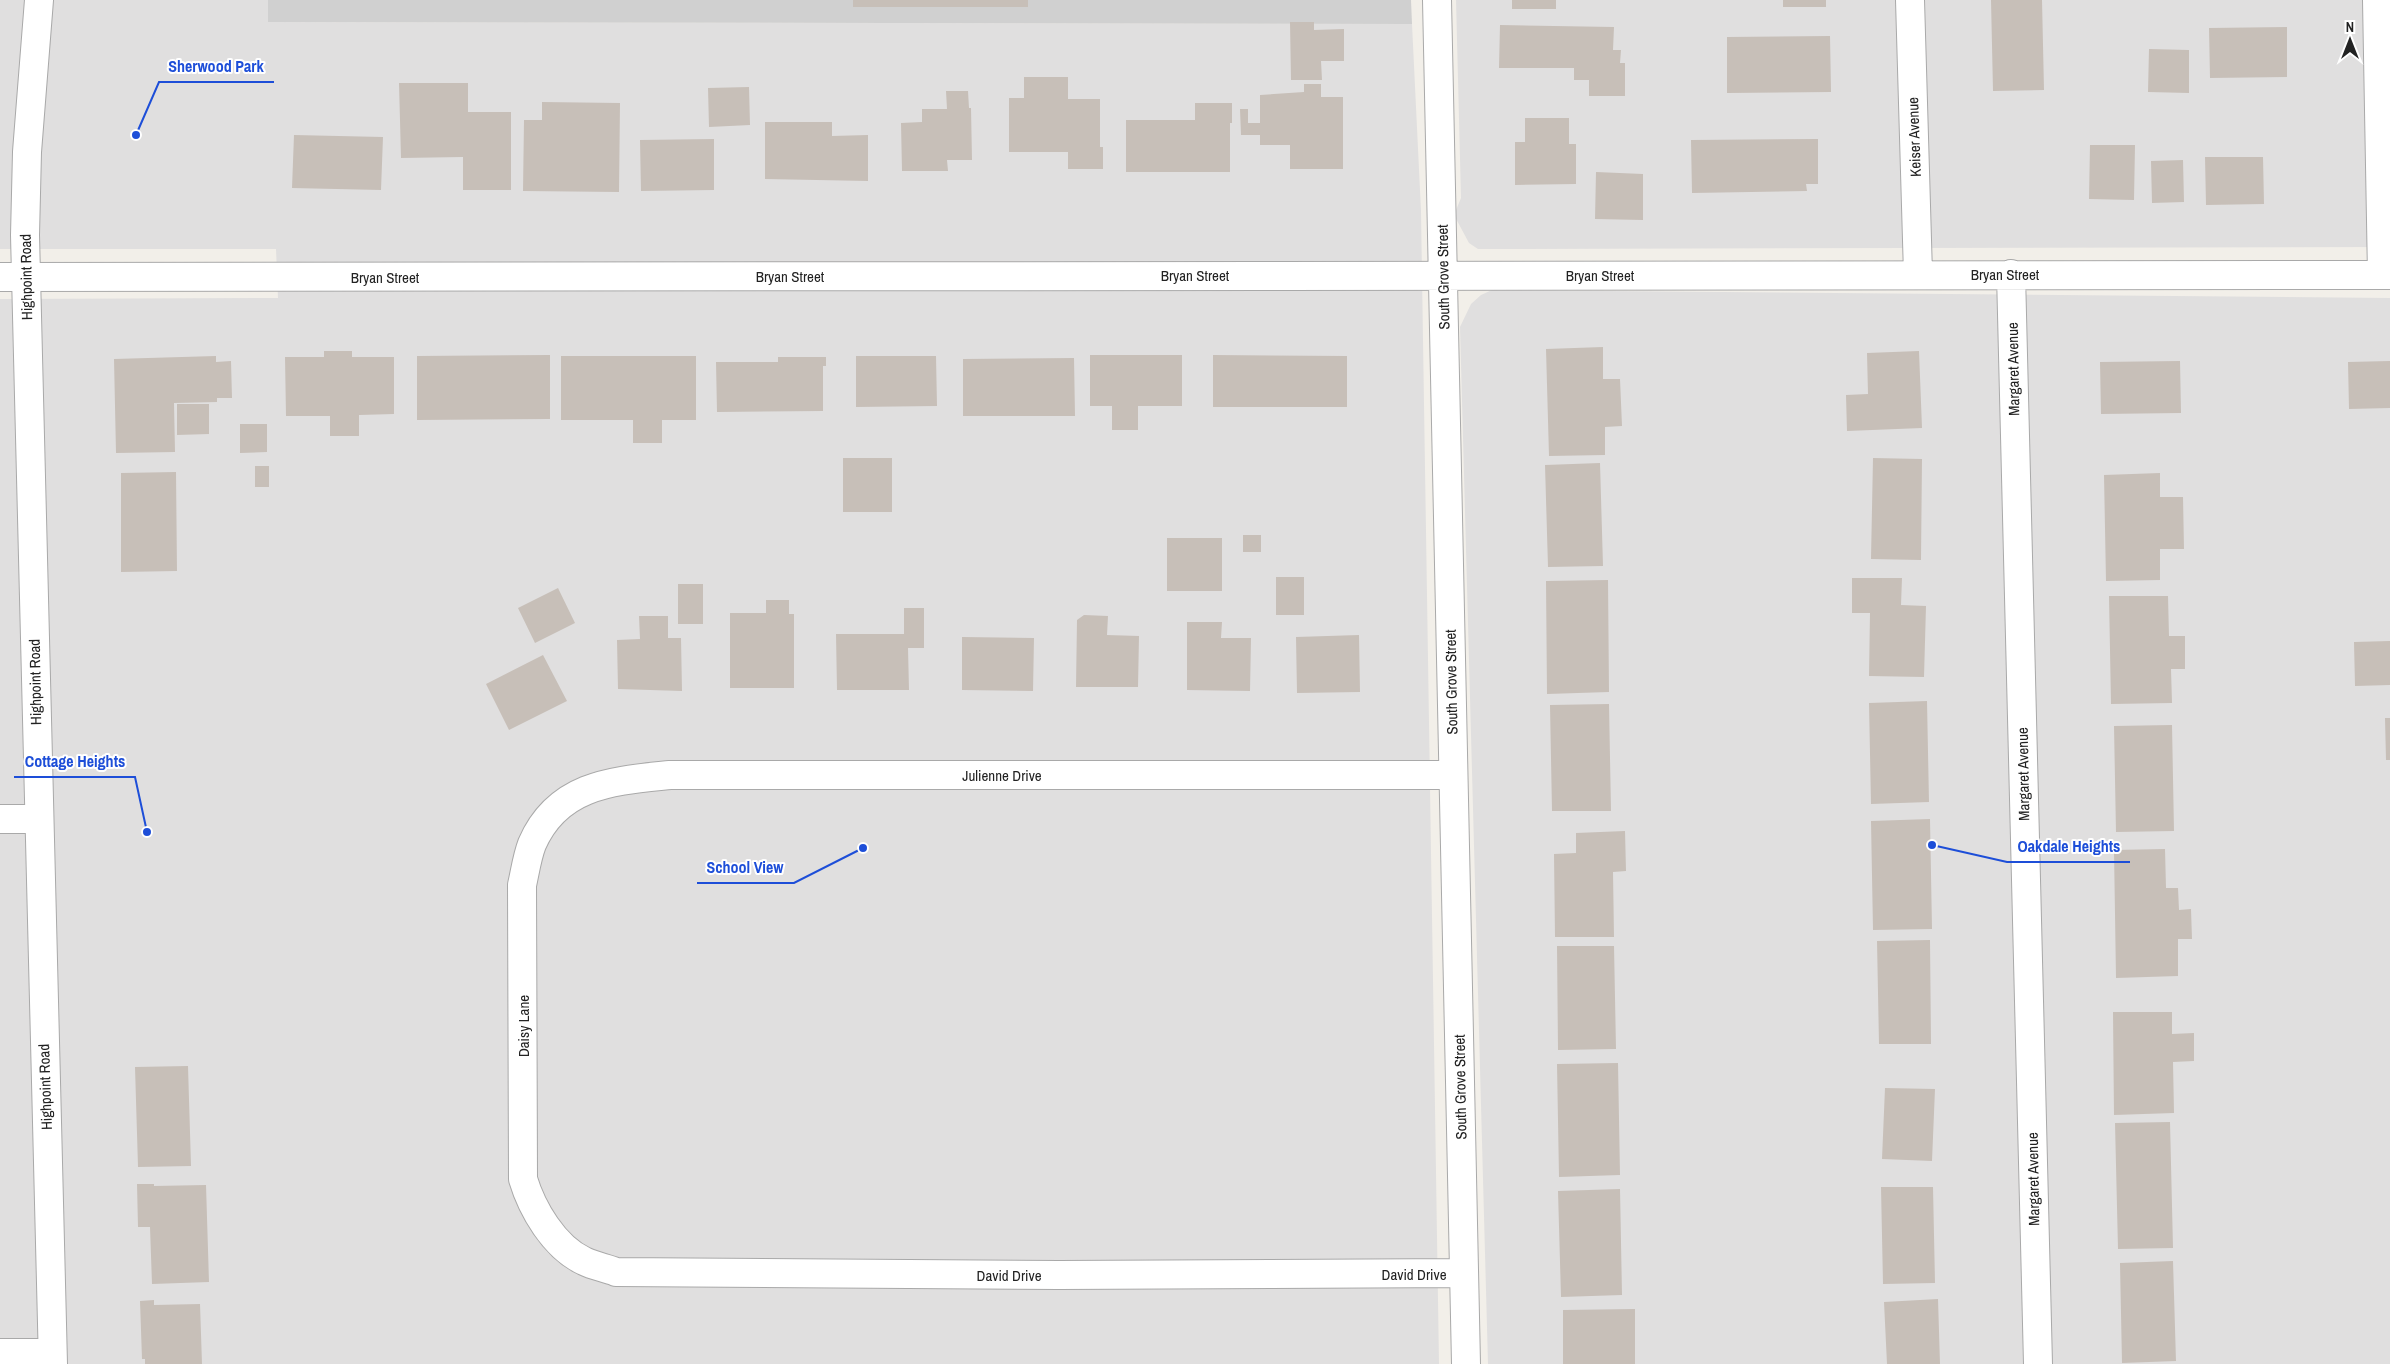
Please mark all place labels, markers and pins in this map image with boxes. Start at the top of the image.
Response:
callout: Sherwood Park [159,51,274,82]
callout: Cottage Heights [14,746,135,777]
callout: Oakdale Heights [2007,831,2130,862]
callout: School View [697,852,794,883]

